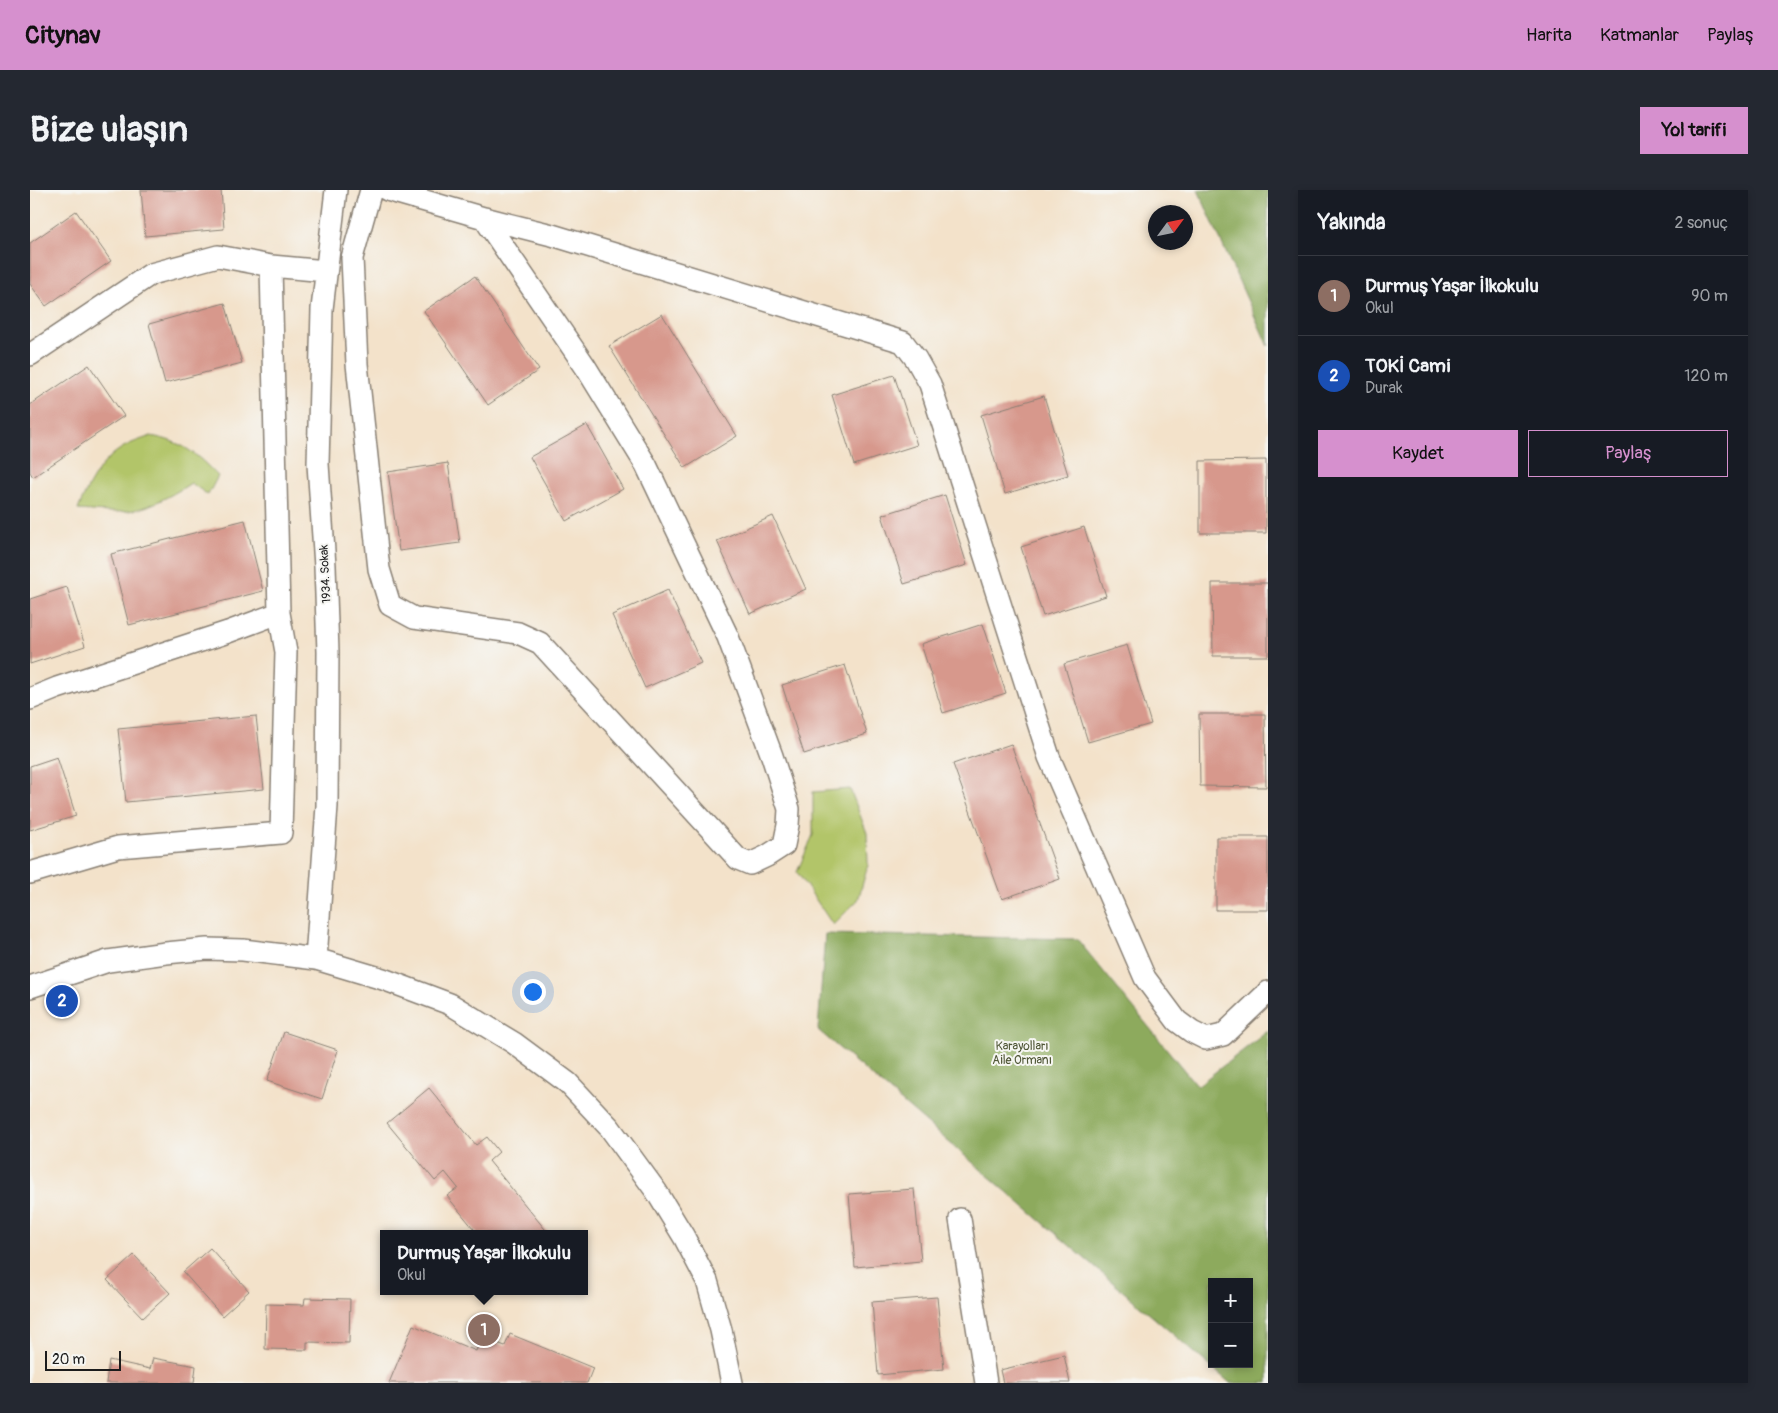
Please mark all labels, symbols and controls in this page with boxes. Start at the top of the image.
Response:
text: Citynav [25,21,101,50]
text: Harita [1526,24,1572,47]
text: Katmanlar [1600,24,1679,47]
text: Paylaş [1707,24,1753,47]
button: Yol tarifi [1640,107,1748,154]
text: Bize ulaşın [30,108,188,152]
north arrow [1148,205,1193,250]
text: Yakında [1318,209,1385,236]
text: 2 sonuç [1675,213,1728,233]
text: Durmuş Yaşar İlkokulu [1365,274,1539,298]
text: 1 [1331,286,1337,306]
text: 90 m [1691,286,1728,306]
text: Okul [1365,298,1394,318]
text: TOKİ Cami [1365,354,1450,378]
text: 2 [1330,366,1338,386]
text: 120 m [1684,366,1728,386]
text: Durak [1365,378,1403,398]
button: Kaydet [1318,430,1518,477]
button: Paylaş [1528,430,1728,477]
street label: 1934. Sokak [316,544,335,604]
your location [520,979,546,1005]
pin: 2 [46,982,78,1020]
park label: Karayolları Aile Ormanı [992,1039,1052,1068]
popup [380,1230,588,1295]
text: Durmuş Yaşar İlkokulu [397,1241,571,1265]
text: Okul [397,1265,426,1285]
map controls [1208,1278,1253,1368]
button: + [1208,1278,1253,1323]
pin: 1 [468,1311,500,1349]
button: − [1208,1323,1253,1368]
scale bar [45,1348,121,1371]
text: 20 m [52,1351,85,1368]

